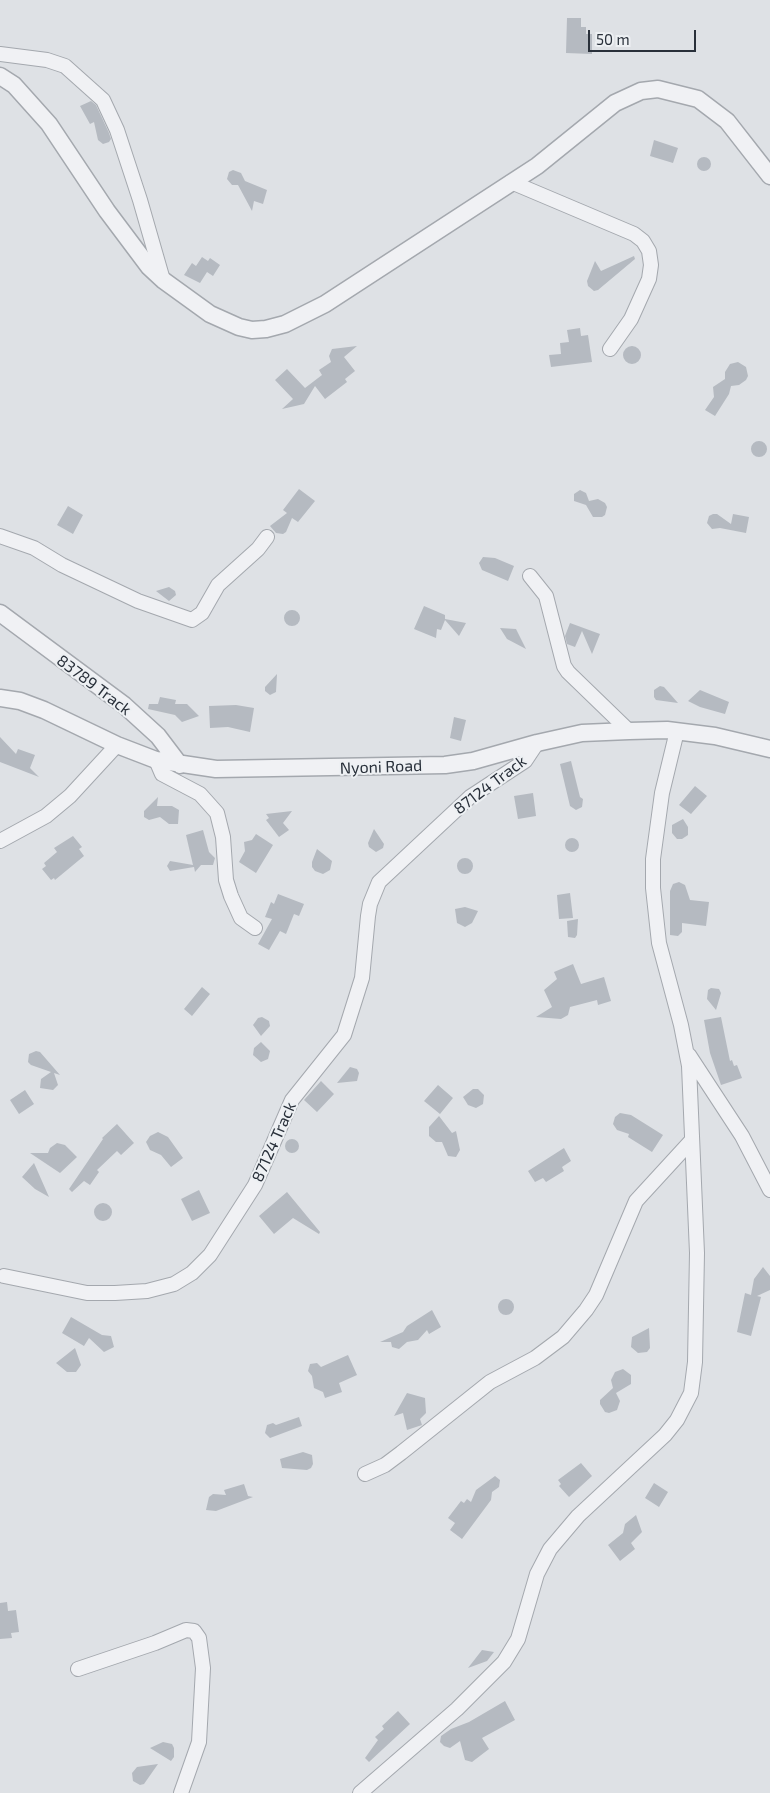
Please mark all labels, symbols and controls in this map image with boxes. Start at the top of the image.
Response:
scale bar [590,20,698,52]
text: 50 m [596,30,630,48]
street label: 83789 Track [53,651,135,719]
street label: 87124 Track [450,752,530,818]
street label: Nyoni Road [339,756,423,778]
street label: 87124 Track [248,1099,300,1185]

